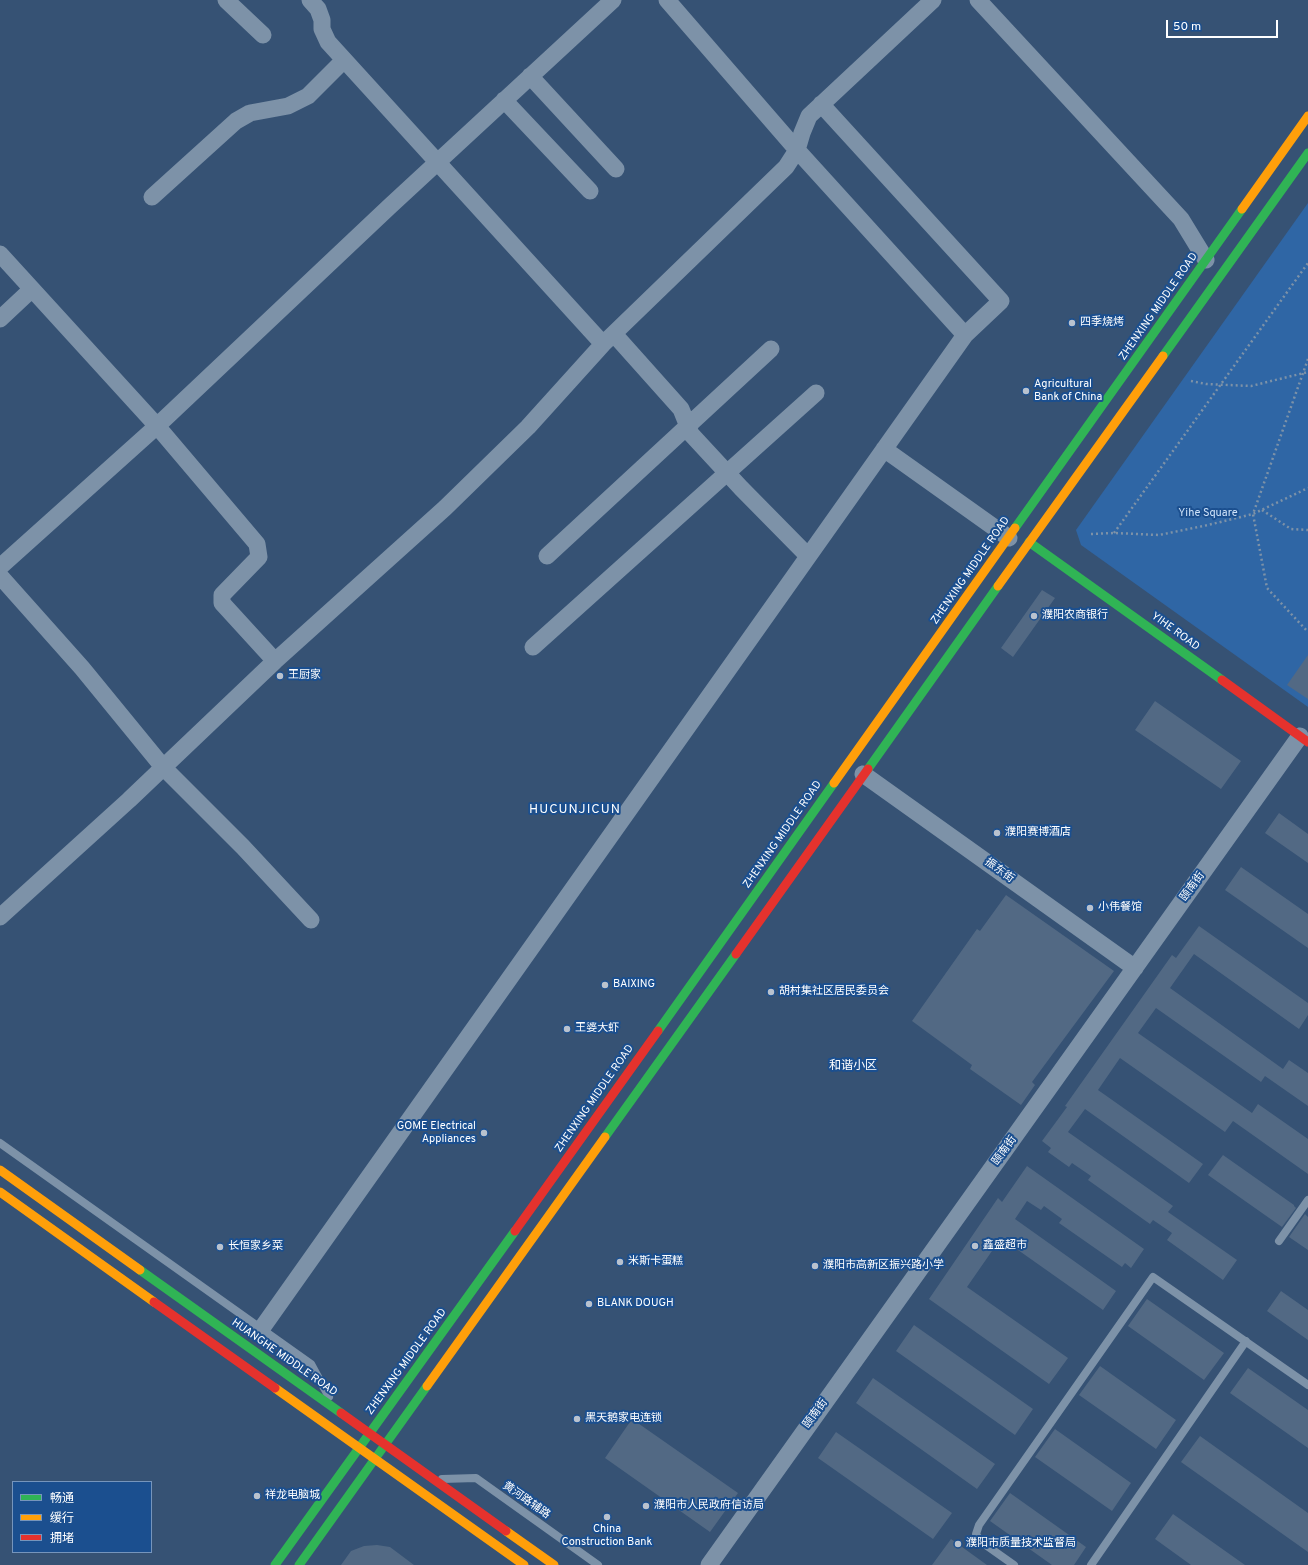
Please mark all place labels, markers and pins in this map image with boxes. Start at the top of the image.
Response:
place label: 四季烧烤 [1080,316,1124,330]
marker: 四季烧烤 [1067,318,1077,328]
place label: Agricultural Bank of China [1034,378,1102,404]
marker: Agricultural Bank of China [1021,386,1031,396]
place label: 濮阳农商银行 [1042,609,1108,623]
marker: 濮阳农商银行 [1029,611,1039,621]
place label: 王厨家 [288,669,321,683]
marker: 王厨家 [275,671,285,681]
place label: 濮阳赛博酒店 [1005,826,1071,840]
marker: 濮阳赛博酒店 [992,828,1002,838]
place label: 小伟餐馆 [1098,901,1142,915]
marker: 小伟餐馆 [1085,903,1095,913]
place label: BAIXING [613,978,655,992]
marker: BAIXING [600,980,610,990]
place label: 胡村集社区居民委员会 [779,985,889,999]
marker: 胡村集社区居民委员会 [766,987,776,997]
place label: 王婆大虾 [575,1022,619,1036]
marker: 王婆大虾 [562,1024,572,1034]
place label: GOME Electrical Appliances [397,1120,476,1146]
marker: GOME Electrical Appliances [479,1128,489,1138]
place label: 鑫盛超市 [983,1239,1027,1253]
place label: 长恒家乡菜 [228,1240,283,1254]
marker: 鑫盛超市 [970,1241,980,1251]
marker: 长恒家乡菜 [215,1242,225,1252]
place label: 米斯卡蛋糕 [628,1255,683,1269]
marker: 米斯卡蛋糕 [615,1257,625,1267]
place label: 濮阳市高新区振兴路小学 [823,1259,944,1273]
marker: 濮阳市高新区振兴路小学 [810,1261,820,1271]
place label: BLANK DOUGH [597,1297,674,1311]
marker: BLANK DOUGH [584,1299,594,1309]
place label: 黑天鹅家电连锁 [585,1412,662,1426]
marker: 黑天鹅家电连锁 [572,1414,582,1424]
place label: 祥龙电脑城 [265,1489,320,1503]
marker: 祥龙电脑城 [252,1491,262,1501]
place label: 濮阳市人民政府信访局 [654,1499,764,1513]
marker: 濮阳市人民政府信访局 [641,1501,651,1511]
marker: China Construction Bank [602,1512,612,1522]
place label: China Construction Bank [562,1523,652,1549]
place label: 濮阳市质量技术监督局 [966,1537,1076,1551]
marker: 濮阳市质量技术监督局 [953,1539,963,1549]

